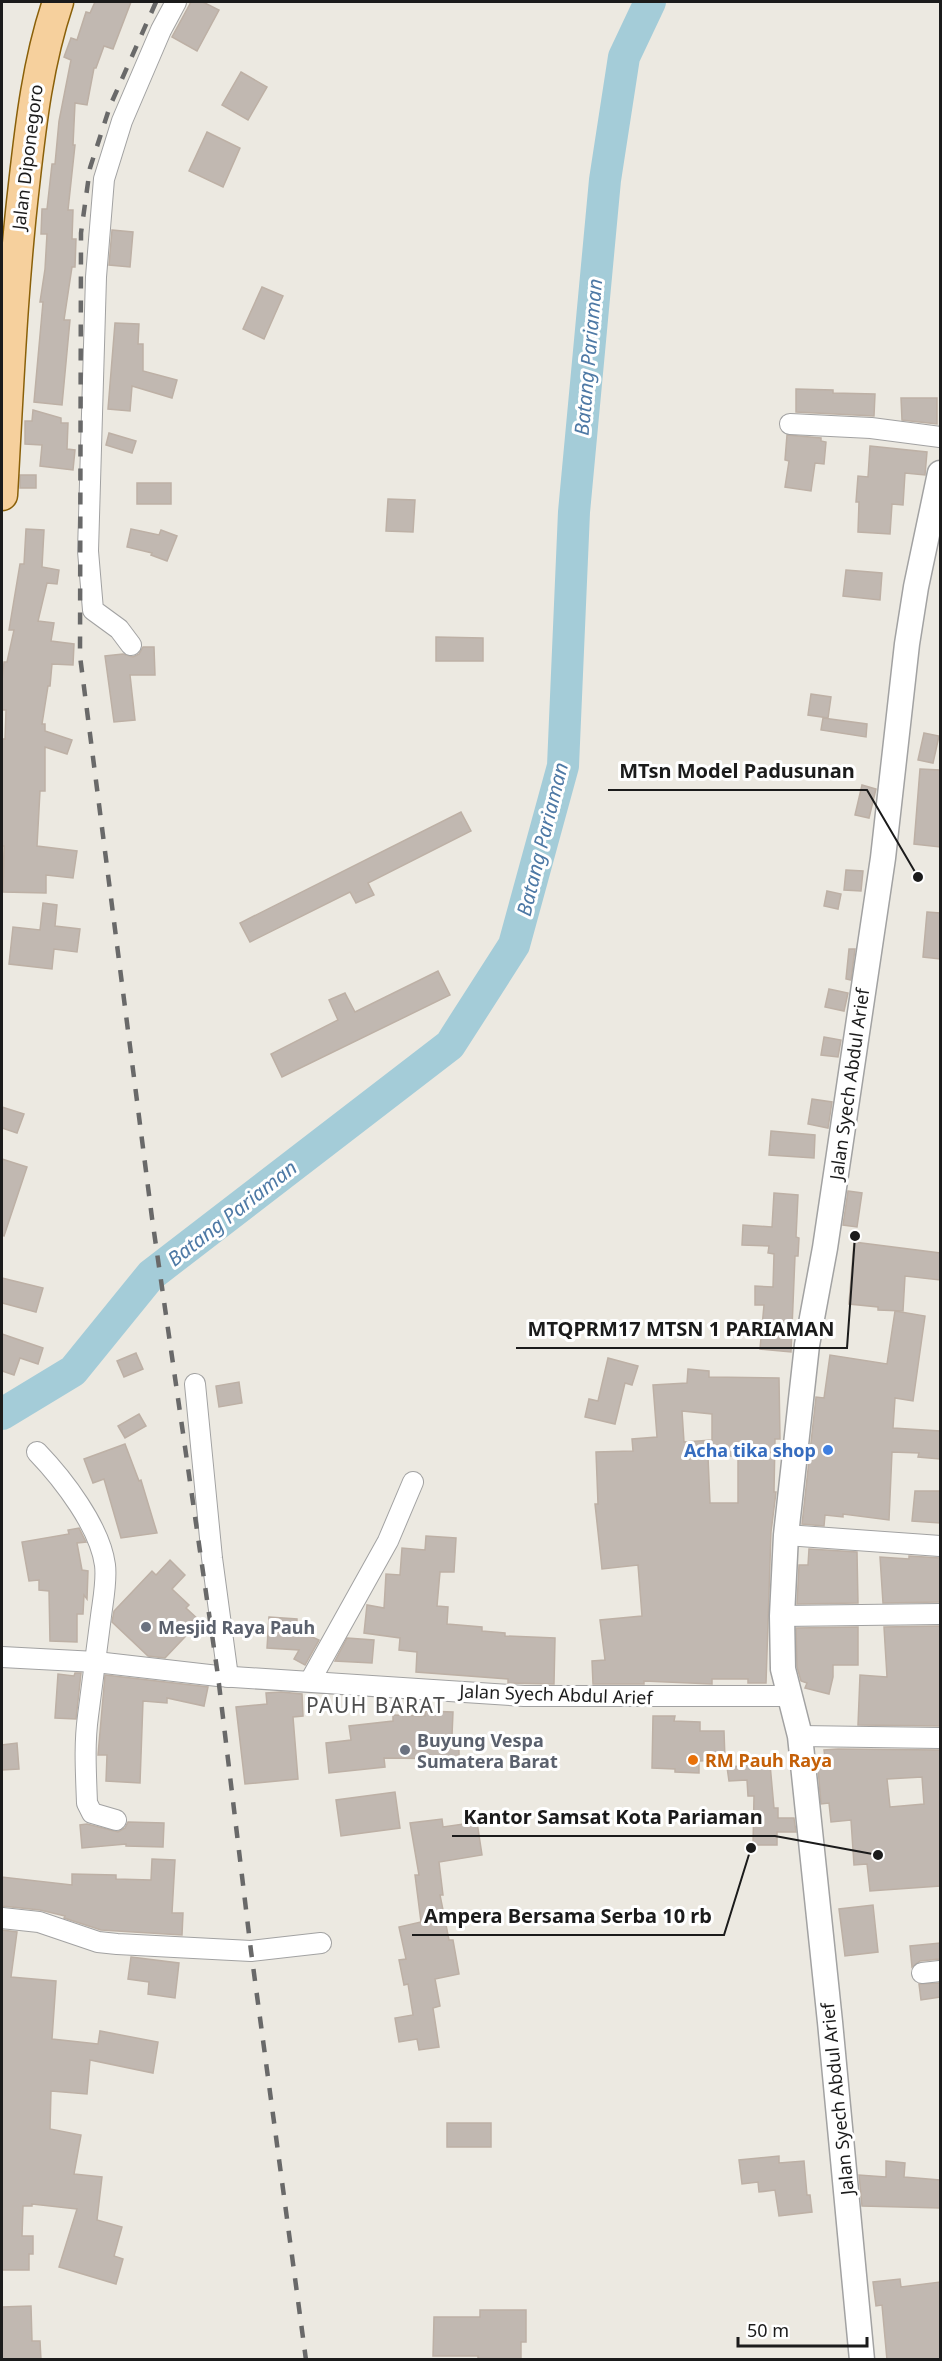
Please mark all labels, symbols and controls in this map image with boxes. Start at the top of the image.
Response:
street label: Jalan Diponegoro [6,83,48,233]
water label: Batang Pariaman [568,277,608,437]
callout: MTsn Model Padusunan [608,752,867,790]
text: MTsn Model Padusunan [619,757,855,784]
water label: Batang Pariaman [510,759,574,919]
street label: Jalan Syech Abdul Arief [823,986,874,1183]
water label: Batang Pariaman [162,1154,302,1272]
callout: MTQPRM17 MTSN 1 PARIAMAN [516,1310,847,1348]
text: MTQPRM17 MTSN 1 PARIAMAN [528,1315,834,1342]
place label: Acha tika shop [684,1438,816,1462]
marker: Acha tika shop [821,1443,835,1457]
place label: Mesjid Raya Pauh [158,1615,315,1639]
marker: Mesjid Raya Pauh [139,1620,153,1634]
street label: Jalan Syech Abdul Arief [457,1679,654,1709]
district label: PAUH BARAT [306,1691,446,1719]
place label: Buyung Vespa Sumatera Barat [417,1728,558,1773]
marker: Buyung Vespa Sumatera Barat [398,1743,412,1757]
place label: RM Pauh Raya [705,1748,832,1772]
marker: RM Pauh Raya [686,1753,700,1767]
callout: Kantor Samsat Kota Pariaman [452,1798,775,1836]
text: Kantor Samsat Kota Pariaman [463,1803,763,1830]
callout: Ampera Bersama Serba 10 rb [412,1897,724,1935]
text: Ampera Bersama Serba 10 rb [424,1902,712,1929]
street label: Jalan Syech Abdul Arief [815,2001,859,2198]
scale bar [738,2310,867,2348]
text: 50 m [747,2318,789,2342]

